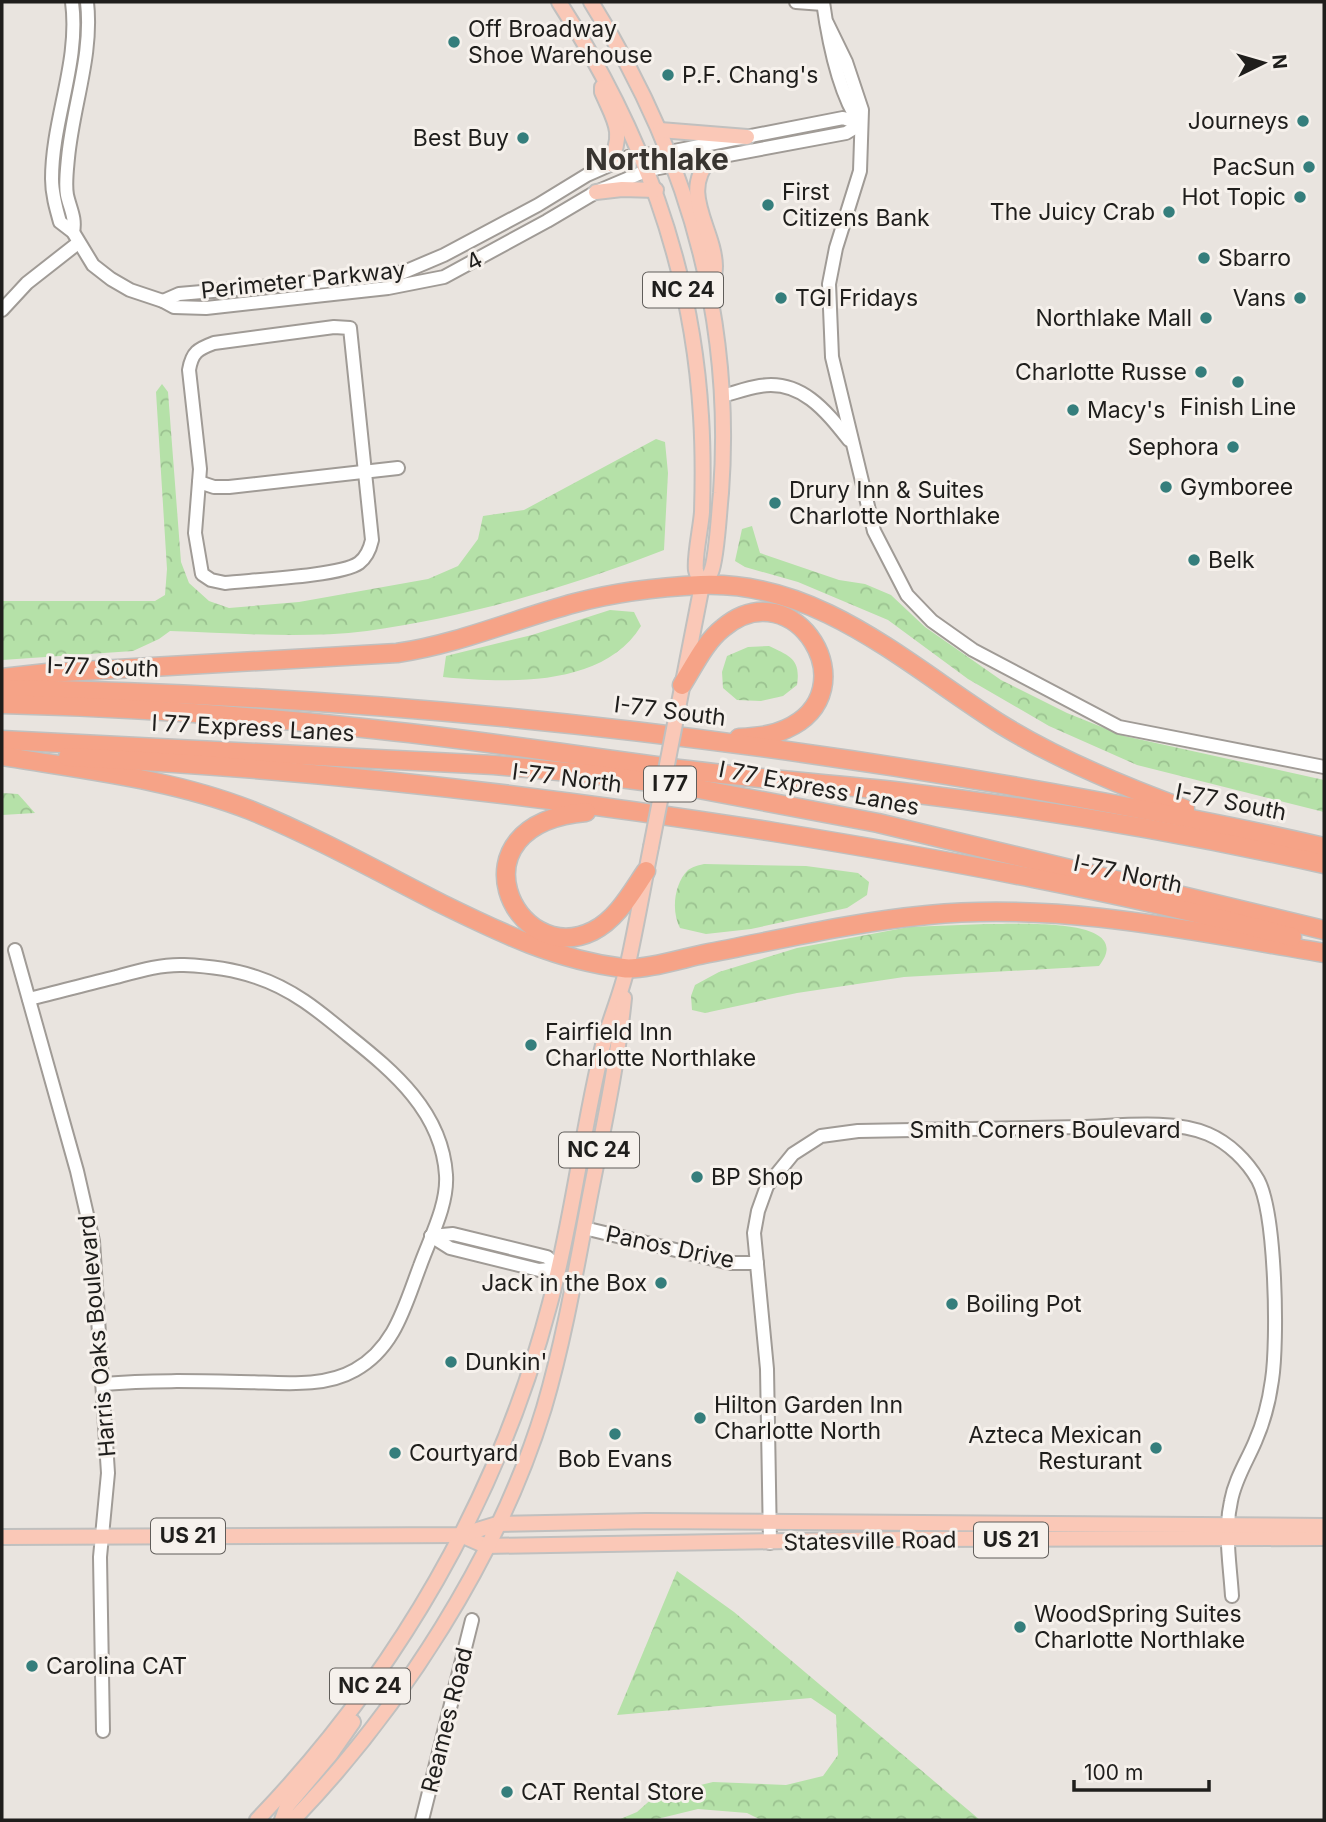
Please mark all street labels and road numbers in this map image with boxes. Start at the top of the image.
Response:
street label: 4 [461,245,487,277]
street label: Perimeter Parkway [199,255,407,305]
road number: NC 24 [643,272,723,308]
street label: I-77 South [46,651,160,683]
street label: I-77 South [612,690,728,732]
street label: I 77 Express Lanes [151,709,355,747]
street label: I 77 Express Lanes [716,755,922,821]
street label: I-77 North [510,757,624,799]
road number: I 77 [644,766,696,802]
street label: I-77 South [1173,778,1289,826]
street label: I-77 North [1071,849,1185,899]
street label: Smith Corners Boulevard [909,1116,1181,1144]
road number: NC 24 [559,1132,639,1168]
street label: Harris Oaks Boulevard [72,1214,122,1458]
street label: Panos Drive [603,1220,737,1274]
road number: US 21 [151,1518,225,1554]
road number: US 21 [974,1522,1048,1558]
street label: Statesville Road [783,1525,957,1557]
street label: Reames Road [415,1644,479,1796]
road number: NC 24 [330,1668,410,1704]

